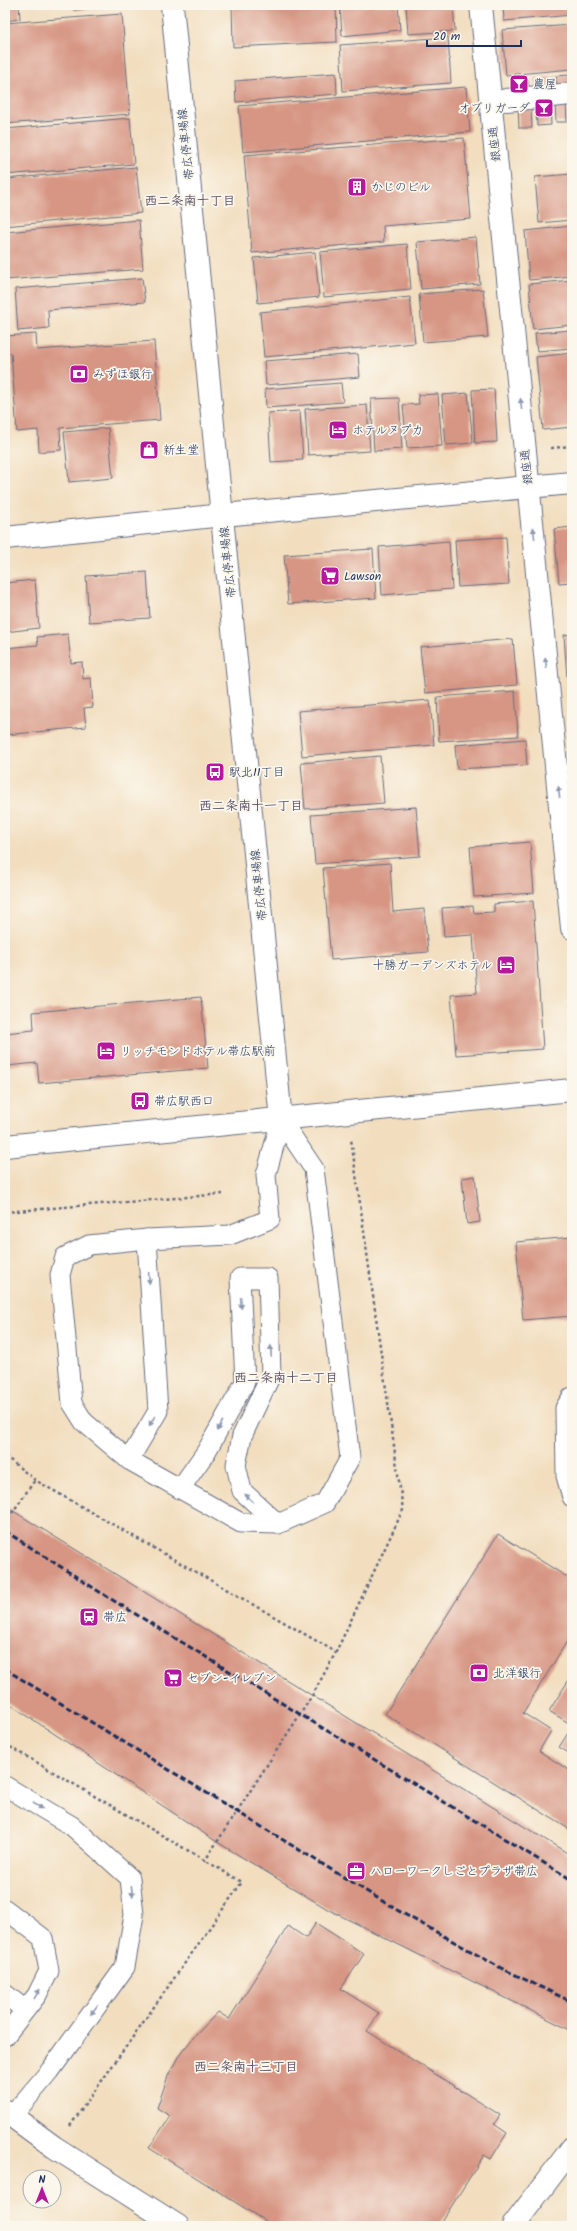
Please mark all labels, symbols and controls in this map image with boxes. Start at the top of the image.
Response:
scale bar [427,22,521,48]
text: 20 m [433,27,461,46]
bar icon: 農屋 [508,73,530,95]
place label: 農屋 [533,75,557,94]
bar icon: オブリガーダ [533,97,555,119]
place label: オブリガーダ [458,99,530,118]
street label: 帯広停車場線 [173,107,199,181]
street label: 銀座通 [484,125,506,163]
building icon: かじのビル [346,176,368,198]
place label: かじのビル [371,178,431,197]
district label: 西二条南十丁目 [144,191,236,212]
bank icon: みずほ銀行 [68,363,90,385]
place label: みずほ銀行 [93,365,153,384]
one-way arrow [518,398,524,410]
hotel icon: ホテルヌプカ [327,419,349,441]
place label: ホテルヌプカ [352,421,424,440]
shop icon: 新生堂 [138,439,160,461]
place label: 新生堂 [163,441,199,460]
street label: 銀座通 [516,448,538,486]
street label: 帯広停車場線 [215,525,241,599]
one-way arrow [531,527,537,539]
supermarket icon: Lawson [319,565,341,587]
place label: Lawson [344,567,381,586]
one-way arrow [543,657,550,669]
bus stop icon: 駅北11丁目 [204,761,226,783]
place label: 駅北11丁目 [229,763,285,782]
one-way arrow [556,786,562,798]
district label: 西二条南十一丁目 [199,796,303,817]
street label: 帯広停車場線 [246,848,272,922]
hotel icon: 十勝ガーデンズホテル [495,954,517,976]
place label: 十勝ガーデンズホテル [372,956,492,975]
hotel icon: リッチモンドホテル帯広駅前 [95,1040,117,1062]
place label: リッチモンドホテル帯広駅前 [120,1042,276,1061]
bus stop icon: 帯広駅西口 [129,1090,151,1112]
place label: 帯広駅西口 [154,1092,214,1111]
one-way arrow [146,1272,153,1284]
one-way arrow [238,1297,244,1310]
one-way arrow [267,1345,274,1357]
district label: 西二条南十二丁目 [234,1368,338,1389]
one-way arrow [149,1415,156,1426]
one-way arrow [217,1420,224,1432]
one-way arrow [244,1493,254,1502]
station icon: 帯広 [78,1606,100,1628]
place label: 帯広 [103,1608,127,1627]
bank icon: 北洋銀行 [468,1662,490,1684]
place label: 北洋銀行 [493,1664,541,1683]
supermarket icon: セブン-イレブン [162,1667,184,1689]
place label: セブン-イレブン [187,1669,277,1688]
one-way arrow [33,1802,44,1809]
office icon: ハローワークしごとプラザ帯広 [345,1860,367,1882]
place label: ハローワークしごとプラザ帯広 [370,1862,538,1881]
one-way arrow [128,1885,135,1897]
one-way arrow [33,1989,41,1999]
one-way arrow [90,2005,98,2015]
district label: 西二条南十三丁目 [194,2057,298,2078]
north arrow [22,2169,62,2209]
text: N [39,2171,46,2189]

